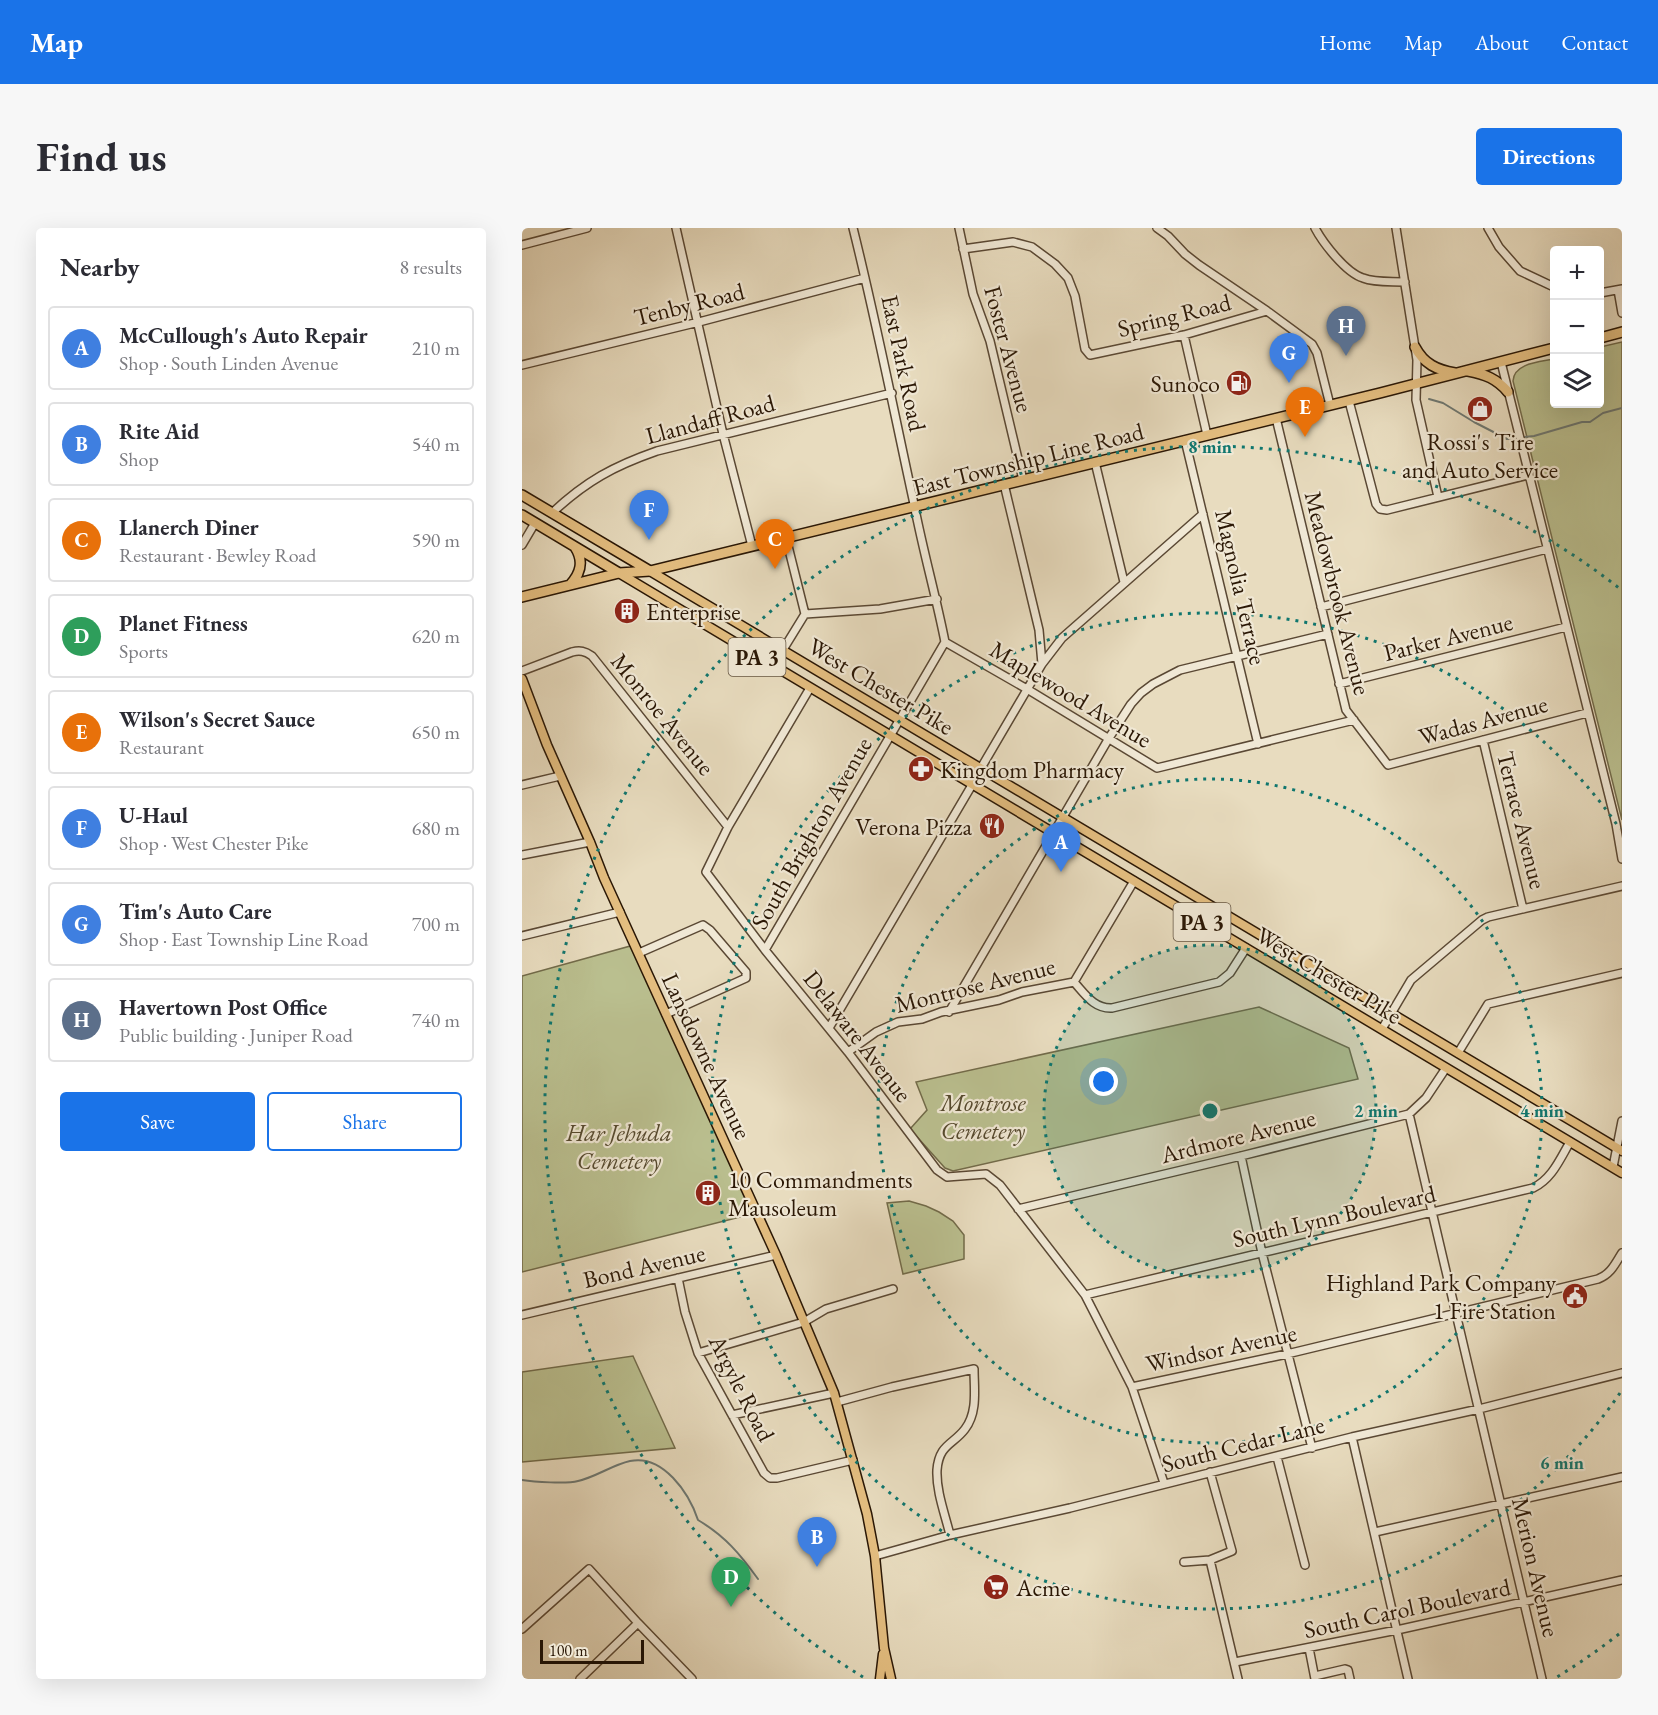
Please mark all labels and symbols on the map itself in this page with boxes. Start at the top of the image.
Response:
street label: Tenby Road [630,275,748,333]
street label: Foster Avenue [977,282,1041,416]
street label: Spring Road [1114,286,1235,344]
street label: East Park Road [874,292,934,435]
pin: H [1326,306,1366,356]
pin: G [1270,334,1308,383]
place label: Sunoco [1150,368,1220,399]
fuel station icon: Sunoco [1224,368,1254,398]
street label: Llandaff Road [642,387,779,451]
pin: E [1286,388,1324,437]
shop icon: Rossi's Tire and Auto Service [1465,394,1495,424]
street label: East Township Line Road [909,415,1148,503]
place label: Rossi's Tire and Auto Service [1402,426,1558,485]
text: 8 min [1188,435,1232,458]
street label: Meadowbrook Avenue [1298,488,1378,698]
pin: F [630,490,668,540]
street label: Magnolia Terrace [1208,506,1274,668]
pin: C [756,520,794,569]
building icon: Enterprise [612,596,642,626]
place label: Enterprise [646,596,741,627]
street label: Parker Avenue [1380,606,1516,668]
street label: West Chester Pike [802,630,960,742]
street label: Maplewood Avenue [984,633,1158,755]
road number: PA 3 [728,638,786,676]
street label: Monroe Avenue [604,646,722,782]
street label: Wadas Avenue [1415,688,1551,752]
street label: South Brighton Avenue [743,731,879,935]
street label: Terrace Avenue [1490,748,1554,892]
pharmacy icon: Kingdom Pharmacy [906,754,936,784]
place label: Kingdom Pharmacy [940,754,1125,785]
place label: Verona Pizza [855,811,972,842]
restaurant icon: Verona Pizza [977,811,1007,841]
pin: A [1042,822,1080,872]
road number: PA 3 [1174,903,1230,941]
street label: West Chester Pike [1250,919,1408,1031]
street label: Montrose Avenue [892,950,1058,1020]
street label: Delaware Avenue [797,964,919,1108]
street label: Lansdowne Avenue [655,968,759,1144]
your location [1089,1067,1118,1096]
park label: Montrose Cemetery [938,1087,1027,1146]
text: 2 min [1354,1099,1398,1122]
text: 4 min [1520,1099,1564,1122]
centre of rings [1200,1101,1220,1121]
street label: Ardmore Avenue [1156,1102,1319,1170]
park label: Har Jehuda Cemetery [565,1117,672,1176]
place label: 10 Commandments Mausoleum [728,1164,913,1223]
street label: South Lynn Boulevard [1229,1177,1439,1254]
building icon: 10 Commandments Mausoleum [693,1178,723,1208]
street label: Bond Avenue [580,1237,708,1295]
place label: Highland Park Company 1 Fire Station [1326,1267,1556,1326]
public building icon: Highland Park Company 1 Fire Station [1560,1281,1590,1311]
street label: Windsor Avenue [1143,1317,1299,1379]
street label: Argyle Road [701,1329,782,1447]
street label: South Cedar Lane [1158,1409,1328,1479]
text: 6 min [1540,1451,1584,1474]
street label: Merion Avenue [1505,1494,1567,1640]
pin: B [798,1518,836,1567]
pin: D [712,1558,750,1607]
street label: South Carol Boulevard [1301,1571,1514,1645]
supermarket icon: Acme [981,1572,1011,1602]
place label: Acme [1015,1572,1070,1603]
scale bar [540,1637,644,1664]

